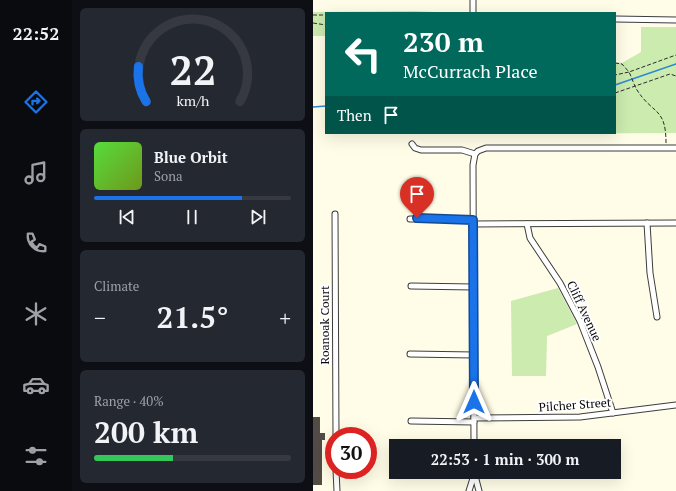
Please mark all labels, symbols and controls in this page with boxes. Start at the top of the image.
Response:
text: 22:52 [13,21,59,45]
text: 230 m [403,23,484,60]
icon: left [337,28,389,80]
text: 22 [169,42,216,97]
text: McCurrach Place [403,59,538,83]
icon: directions [22,88,50,116]
text: km/h [176,91,210,110]
icon: arrive [380,104,402,126]
text: Then [337,105,372,125]
text: Blue Orbit [154,147,228,167]
icon: music [22,159,50,187]
text: Sona [154,167,182,185]
pin [400,177,434,218]
icon: arrive [406,183,428,205]
icon: previous [116,206,138,228]
icon: pause [181,206,203,228]
icon: next [247,206,269,228]
icon: phone [22,229,50,257]
text: Climate [94,277,139,295]
street label: Cliff Avenue [564,278,605,343]
street label: Roanoak Court [317,285,332,365]
text: 21.5° [156,297,229,337]
icon: climate [22,300,50,328]
text: − [94,303,106,332]
text: + [279,303,291,332]
icon: car [22,371,50,399]
position arrow [453,381,495,423]
text: Range · 40% [94,392,164,410]
street label: Pilcher Street [538,394,612,415]
text: 200 km [94,412,198,452]
speed limit sign: 30 [325,427,377,479]
icon: filters [22,442,50,470]
text: 22:53 · 1 min · 300 m [431,449,579,469]

